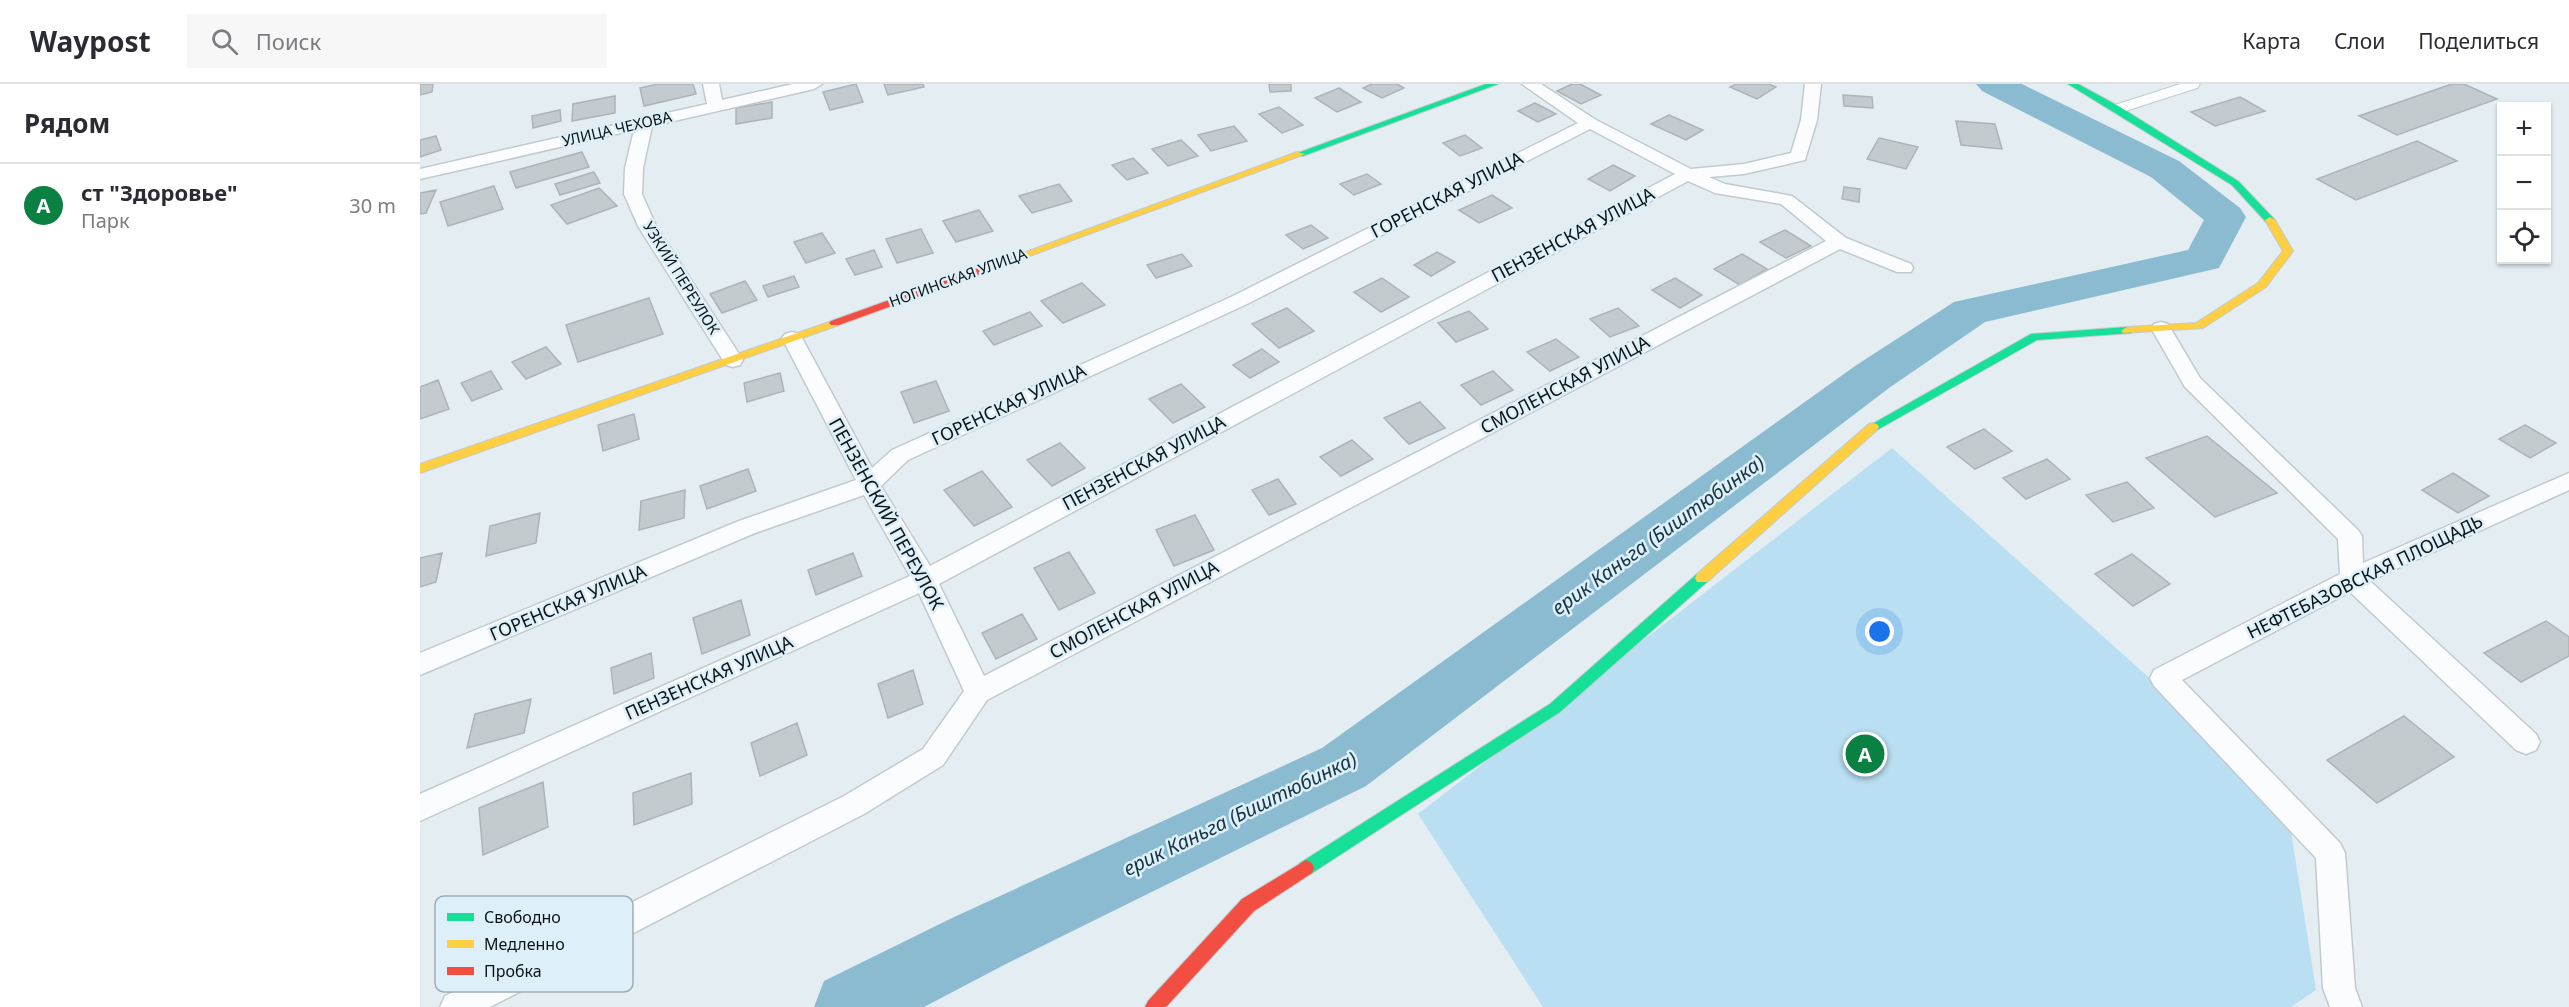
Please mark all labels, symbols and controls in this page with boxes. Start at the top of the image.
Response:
search box [187,14,607,68]
text: Waypost [30,22,151,60]
icon: search [208,25,241,58]
text: Поиск [256,26,321,56]
text: Карта [2242,27,2301,55]
text: Слои [2334,27,2385,55]
text: Поделиться [2418,27,2539,55]
map controls [2497,102,2551,264]
button: + [2497,102,2551,156]
text: Рядом [24,105,110,141]
street label: УЛИЦА ЧЕХОВА [560,106,674,150]
street label: ГОРЕНСКАЯ УЛИЦА [1366,145,1527,243]
button: − [2497,156,2551,210]
text: ст "Здоровье" [81,177,238,207]
street label: ПЕНЗЕНСКАЯ УЛИЦА [1487,181,1659,287]
text: A [37,192,50,219]
text: 30 m [349,192,396,219]
text: Парк [81,207,130,234]
button: locate [2497,210,2551,264]
street label: УЗКИЙ ПЕРЕУЛОК [639,217,725,338]
street label: НОГИНСКАЯ УЛИЦА [886,243,1030,311]
street label: СМОЛЕНСКАЯ УЛИЦА [1476,329,1654,439]
street label: ГОРЕНСКАЯ УЛИЦА [928,358,1090,450]
street label: ПЕНЗЕНСКАЯ УЛИЦА [1058,409,1230,515]
street label: ПЕНЗЕНСКИЙ ПЕРЕУЛОК [824,413,950,614]
water label: ерик Каньга (Биштюбинка) [1546,448,1769,621]
street label: НЕФТЕБАЗОВСКАЯ ПЛОЩАДЬ [2243,508,2487,644]
street label: СМОЛЕНСКАЯ УЛИЦА [1045,554,1223,664]
street label: ГОРЕНСКАЯ УЛИЦА [486,558,650,646]
your location [1865,617,1894,646]
street label: ПЕНЗЕНСКАЯ УЛИЦА [621,629,797,725]
pin: A [1846,732,1884,776]
water label: ерик Каньга (Биштюбинка) [1119,745,1361,882]
legend [435,896,633,992]
text: Свободно [484,906,561,928]
text: Медленно [484,933,565,955]
text: Пробка [484,960,542,982]

